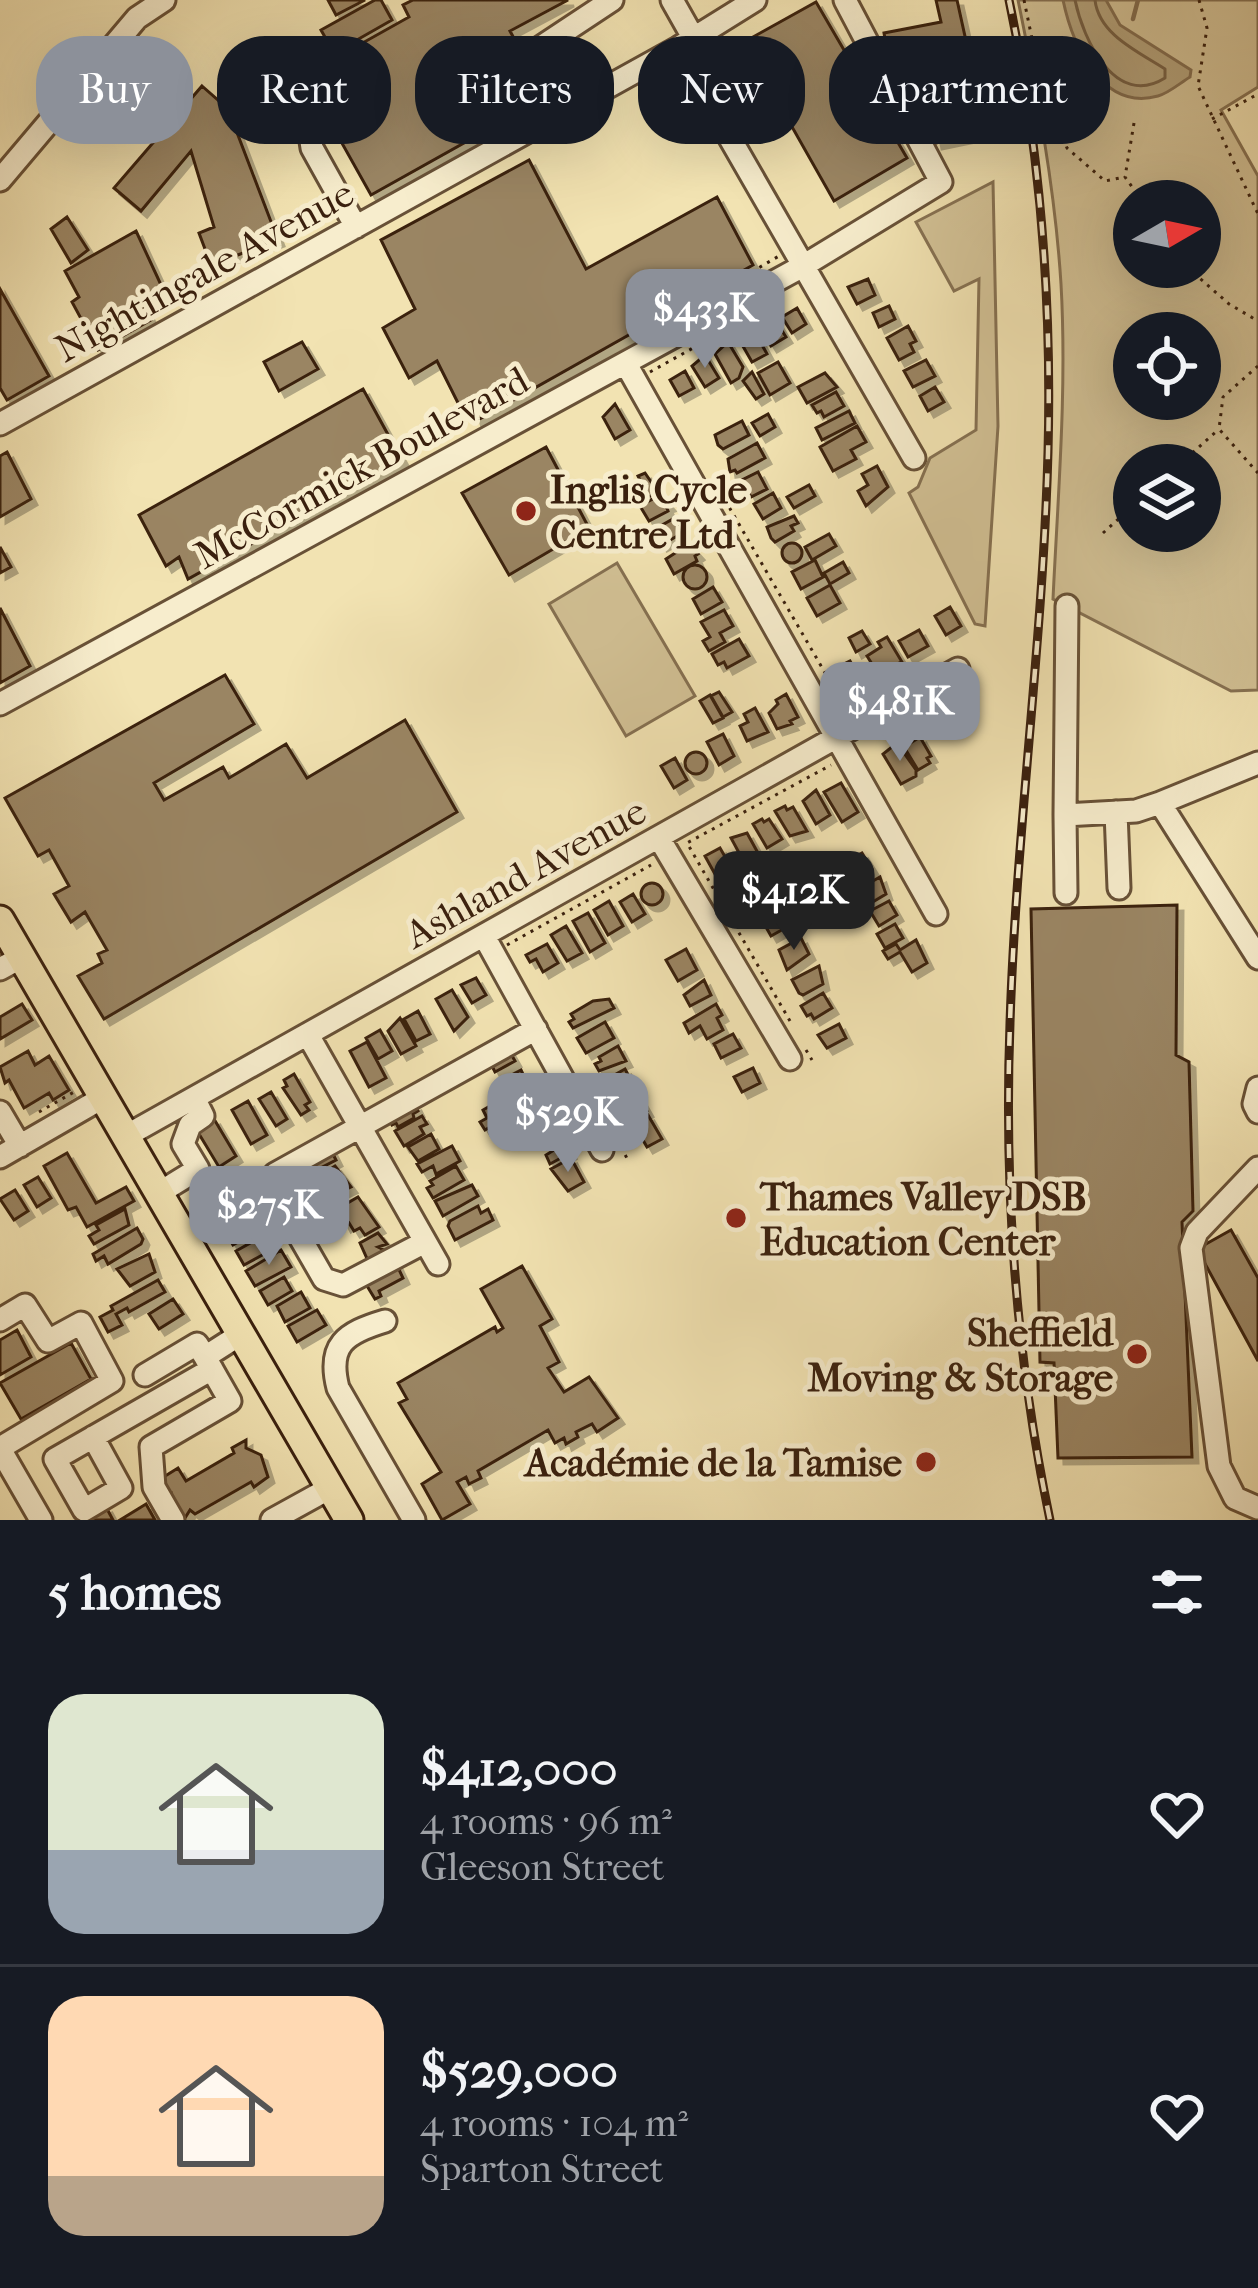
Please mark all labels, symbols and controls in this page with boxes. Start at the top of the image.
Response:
chip: Buy [36,36,193,144]
chip: Rent [217,36,391,144]
chip: Filters [415,36,614,144]
chip: New [638,36,805,144]
chip: Apartment [829,36,1110,144]
street label: Nightingale Avenue [47,170,362,372]
north arrow [1113,180,1221,288]
map controls [1113,180,1221,552]
pin: $433K [621,269,789,371]
text: $433K [653,285,757,331]
button: locate [1113,312,1221,420]
street label: McCormick Boulevard [186,357,537,579]
button: layers [1113,444,1221,552]
place label: Inglis Cycle Centre Ltd [550,467,747,558]
marker: Inglis Cycle Centre Ltd [513,498,539,524]
pin: $481K [816,662,984,764]
text: $481K [847,678,953,724]
street label: Ashland Avenue [395,788,654,959]
pin: $412K [710,851,878,953]
text: $412K [741,867,847,913]
pin: $529K [484,1073,652,1175]
text: $529K [514,1089,622,1135]
pin: $275K [185,1166,353,1268]
place label: Thames Valley DSB Education Center [759,1174,1087,1265]
text: $275K [216,1182,322,1228]
marker: Thames Valley DSB Education Center [723,1205,749,1231]
place label: Sheffield Moving & Storage [807,1310,1115,1401]
marker: Sheffield Moving & Storage [1124,1341,1150,1367]
place label: Académie de la Tamise [523,1440,902,1486]
marker: Académie de la Tamise [913,1449,939,1475]
icon: filters [1144,1559,1210,1625]
text: 5 homes [48,1562,221,1622]
text: $412,000 [420,1738,618,1798]
icon: home [144,1742,288,1886]
icon: heart [1144,1781,1210,1847]
text: 4 rooms · 96 m² [420,1798,672,1844]
text: Gleeson Street [420,1844,665,1890]
text: $529,000 [420,2040,618,2100]
icon: home [144,2044,288,2188]
icon: heart [1144,2083,1210,2149]
text: 4 rooms · 104 m² [420,2100,688,2146]
text: Sparton Street [420,2146,664,2192]

